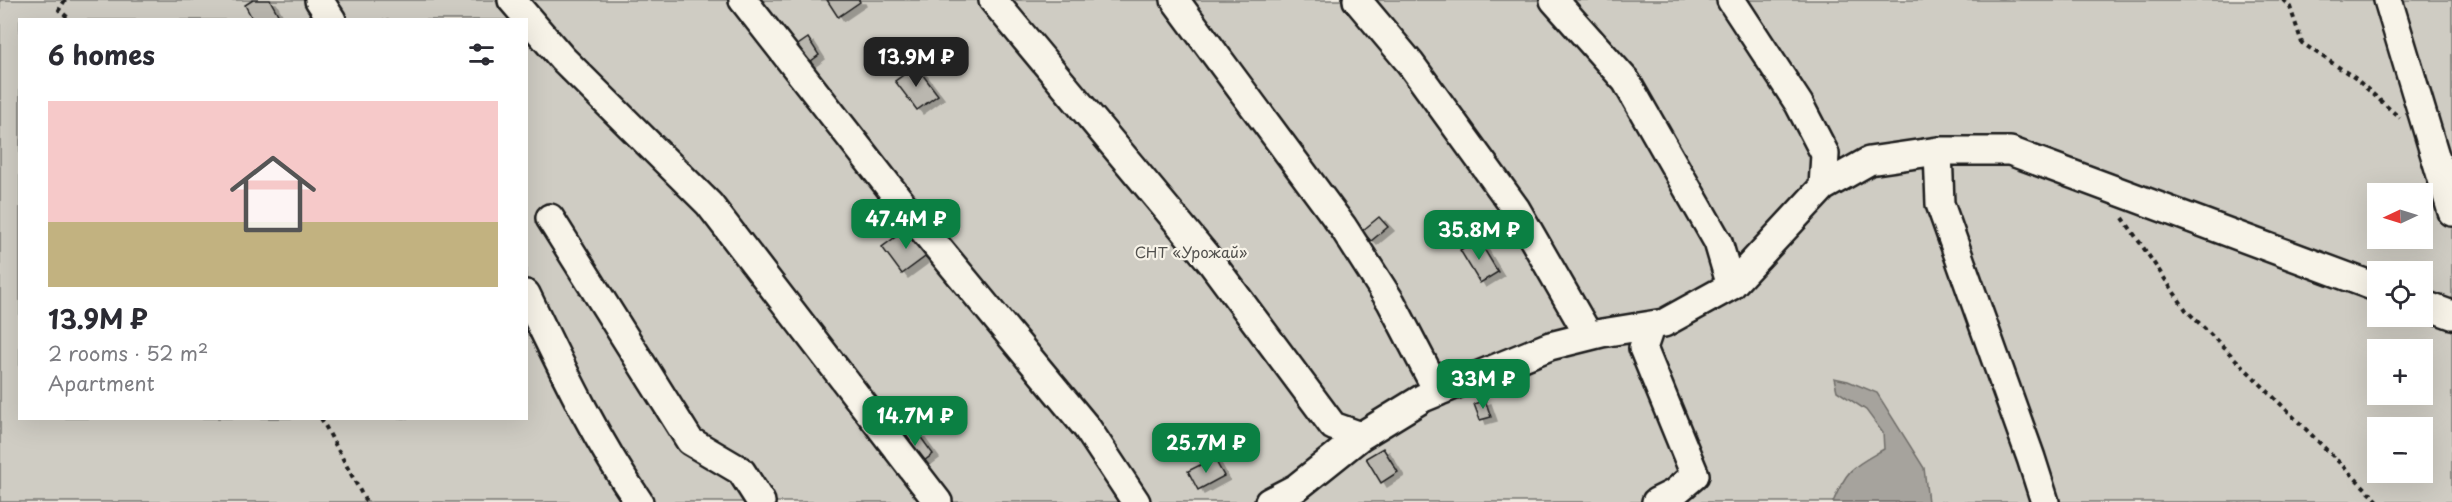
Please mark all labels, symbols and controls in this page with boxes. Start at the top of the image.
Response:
text: 6 homes [48,35,155,74]
pin: 13.9M ₽ [861,37,971,88]
icon: filters [465,38,498,71]
text: 13.9M ₽ [878,41,954,71]
icon: home [219,140,327,248]
north arrow [2367,183,2433,249]
map controls [2367,183,2433,483]
pin: 47.4M ₽ [851,199,961,250]
text: 47.4M ₽ [865,203,947,233]
pin: 35.8M ₽ [1424,210,1534,261]
text: 35.8M ₽ [1438,214,1520,244]
park label: СНТ «Урожай» [1135,240,1248,263]
button: locate [2367,261,2433,327]
text: 13.9M ₽ [48,299,148,338]
text: 2 rooms · 52 m² [48,338,208,368]
button: + [2367,339,2433,405]
pin: 33M ₽ [1441,359,1525,410]
text: 33M ₽ [1451,363,1515,393]
text: Apartment [48,368,155,398]
pin: 14.7M ₽ [860,396,970,447]
text: 14.7M ₽ [876,400,954,430]
button: − [2367,417,2433,483]
pin: 25.7M ₽ [1151,423,1261,474]
text: 25.7M ₽ [1166,427,1246,457]

